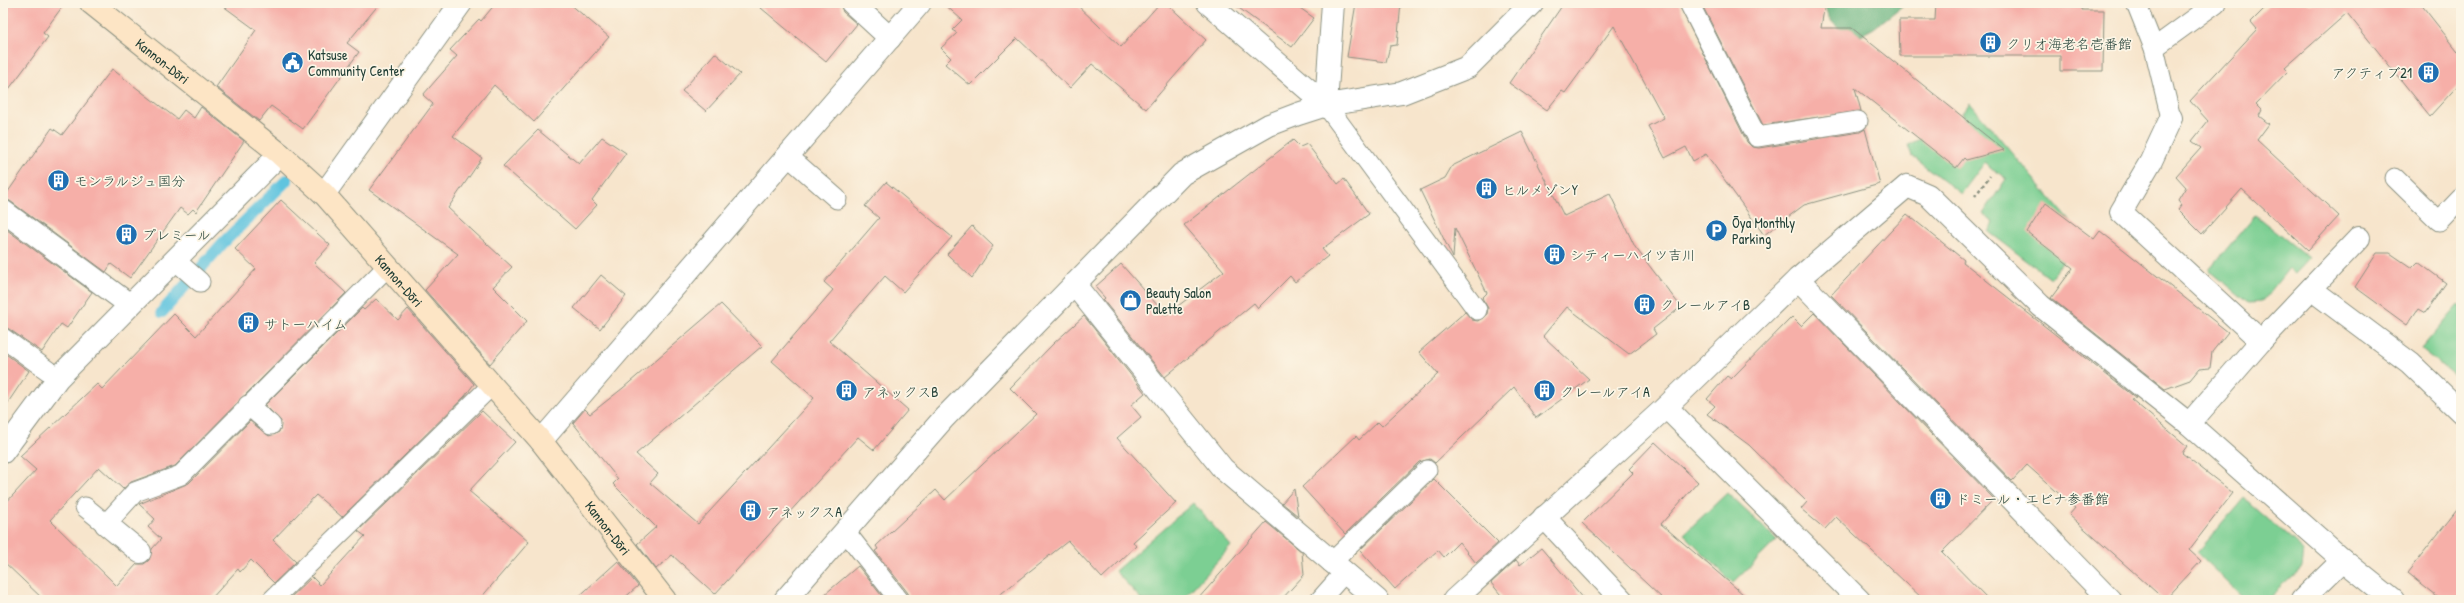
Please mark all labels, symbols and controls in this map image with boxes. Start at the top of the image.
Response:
building icon: クリオ海老名壱番館 [1978,30,2004,56]
street label: Kannon-Dōri [132,33,194,88]
place label: クリオ海老名壱番館 [2006,34,2132,53]
place label: Katsuse Community Center [308,45,405,81]
public building icon: Katsuse Community Center [279,49,305,75]
building icon: アクティブ21 [2415,59,2441,85]
place label: アクティブ21 [2331,63,2412,82]
building icon: モンラルジュ国分 [46,167,72,193]
place label: モンラルジュ国分 [74,171,185,190]
building icon: ヒルメゾンY [1473,176,1499,202]
place label: ヒルメゾンY [1502,180,1579,199]
place label: Ōya Monthly Parking [1732,213,1795,249]
parking icon: Ōya Monthly Parking [1703,217,1729,243]
building icon: プレミール [114,221,140,247]
place label: プレミール [142,225,211,244]
building icon: シティーハイツ吉川 [1542,241,1568,267]
place label: シティーハイツ吉川 [1570,245,1696,264]
street label: Kannon-Dōri [371,250,428,310]
place label: Beauty Salon Palette [1146,283,1211,318]
shop icon: Beauty Salon Palette [1117,287,1143,313]
building icon: クレールアイB [1632,291,1658,317]
place label: クレールアイB [1660,295,1750,314]
building icon: サトーハイム [236,310,262,336]
place label: サトーハイム [264,314,347,333]
building icon: アネックスB [834,378,860,404]
building icon: クレールアイA [1532,378,1558,404]
place label: アネックスB [862,382,938,401]
place label: クレールアイA [1560,382,1650,401]
building icon: ドミール・エビナ参番館 [1928,485,1954,511]
place label: ドミール・エビナ参番館 [1956,489,2109,508]
street label: Kannon-Dōri [581,497,636,559]
building icon: アネックスA [738,498,764,524]
place label: アネックスA [766,502,842,521]

